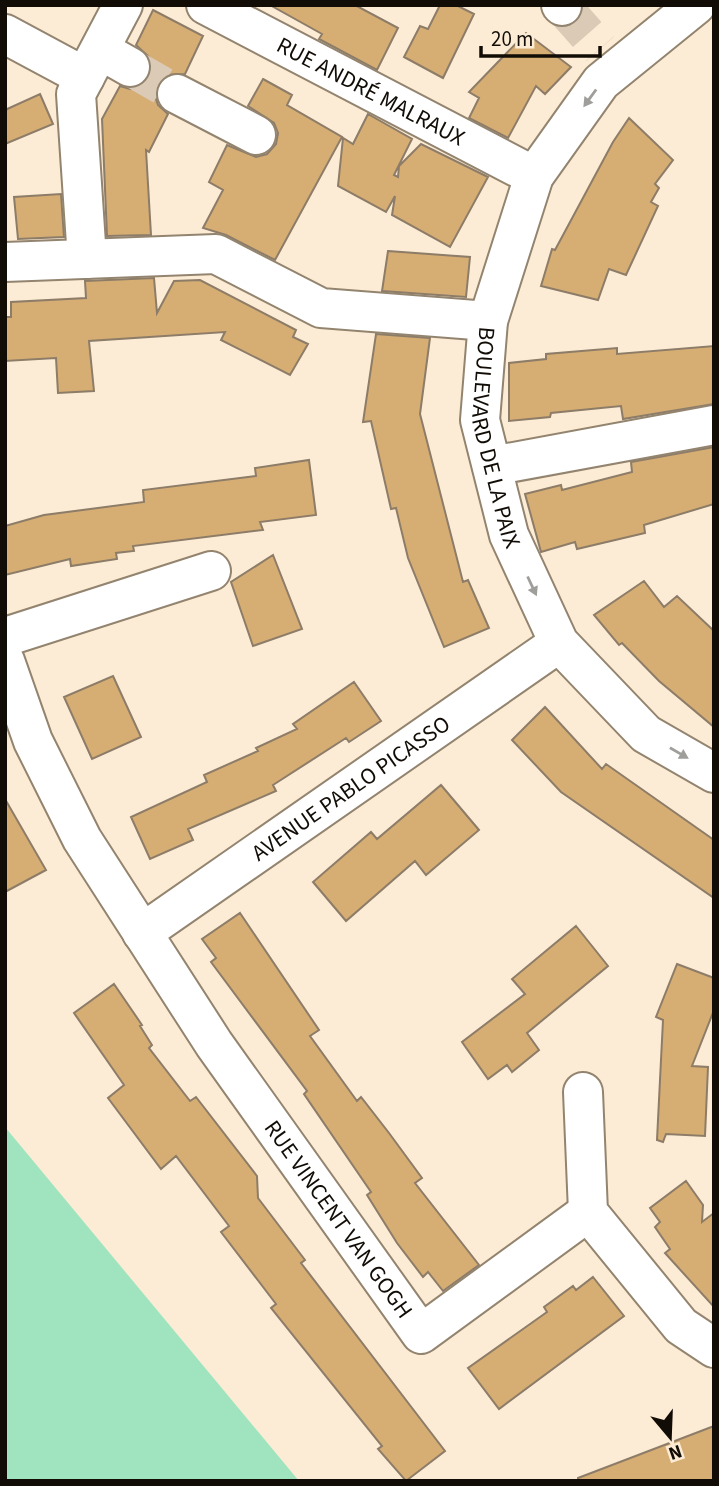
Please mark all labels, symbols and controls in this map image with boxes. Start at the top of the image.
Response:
scale bar [481,14,600,58]
text: 20 m [491,24,533,54]
street label: RUE ANDRÉ MALRAUX [271,28,471,154]
one-way arrow [583,89,597,107]
street label: BOULEVARD DE LA PAIX [463,326,529,553]
one-way arrow [527,576,538,596]
street label: AVENUE PABLO PICASSO [244,707,457,869]
one-way arrow [670,747,689,759]
street label: RUE VINCENT VAN GOGH [257,1113,421,1325]
north arrow [635,1402,705,1472]
text: N [665,1437,685,1466]

